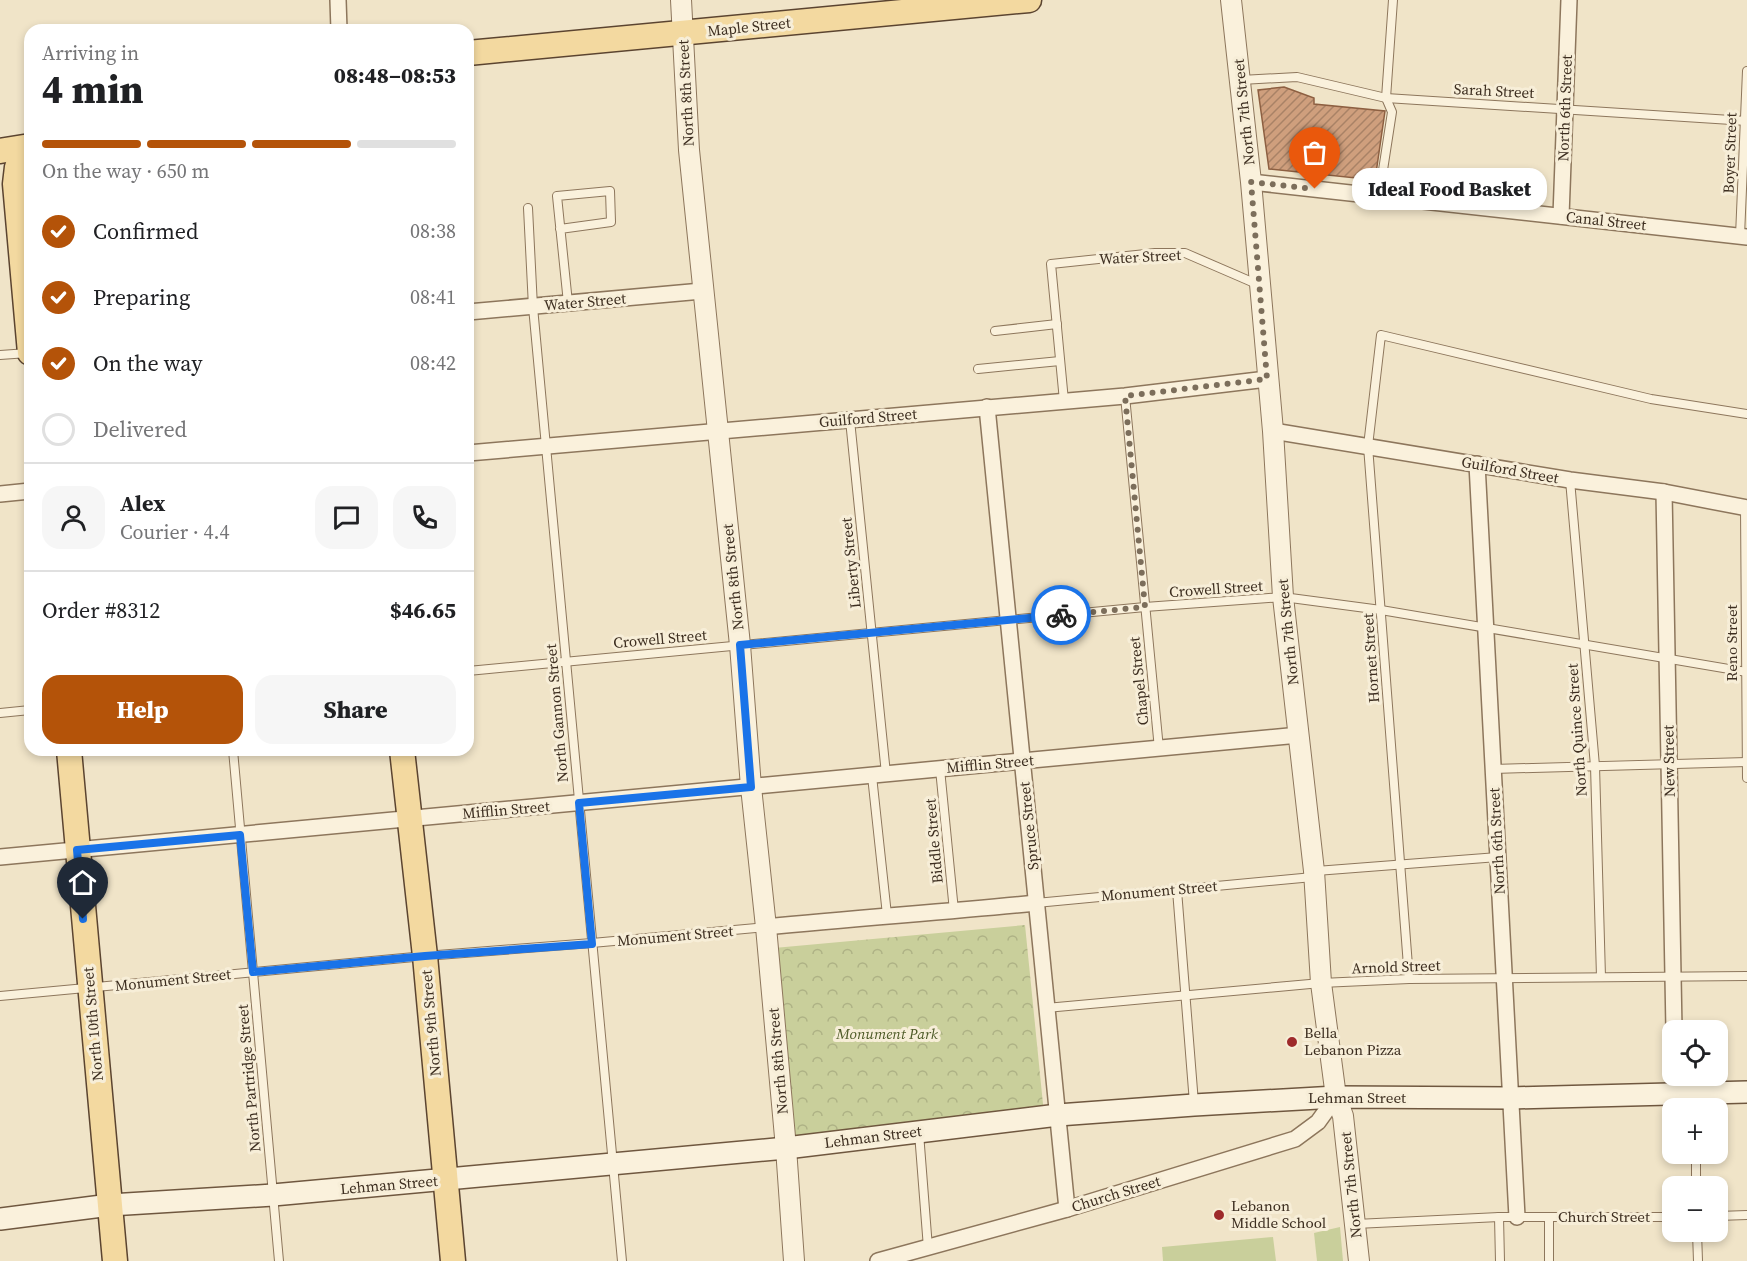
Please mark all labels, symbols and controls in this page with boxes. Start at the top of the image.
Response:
street label: Maple Street [706,12,792,41]
text: Arriving in [42,39,139,67]
street label: North 8th Street [672,39,699,147]
street label: North 6th Street [1552,54,1577,162]
street label: North 7th Street [1227,58,1260,166]
text: 08:48–08:53 [334,60,456,90]
text: 4 min [42,63,144,116]
street label: Sarah Street [1453,78,1535,103]
street label: Boyer Street [1718,112,1741,194]
pin [1289,127,1340,189]
icon: bag [1298,136,1331,169]
text: On the way · 650 m [42,157,209,185]
callout: Ideal Food Basket [1351,168,1546,210]
text: Ideal Food Basket [1368,175,1531,203]
street label: Canal Street [1565,206,1647,235]
icon: check [42,215,75,248]
text: Confirmed [93,216,198,246]
text: 08:38 [410,217,456,245]
street label: Water Street [1098,244,1182,269]
icon: check [42,281,75,314]
text: Preparing [93,282,190,312]
text: 08:41 [410,283,456,311]
street label: Water Street [543,287,627,316]
icon: check [42,347,75,380]
text: On the way [93,348,202,378]
text: 08:42 [410,349,456,377]
street label: Guilford Street [818,403,918,432]
text: Delivered [93,414,187,444]
street label: Guilford Street [1460,451,1560,488]
button: person [42,486,105,549]
button: chat [315,486,378,549]
button: phone [393,486,456,549]
text: Alex [120,488,165,518]
street label: Liberty Street [835,516,866,609]
text: Courier · 4.4 [120,518,229,546]
street label: North 8th Street [716,523,749,631]
street label: Crowell Street [1168,575,1264,602]
street label: North 7th Street [1271,578,1304,686]
courier [1031,585,1091,645]
text: Order #8312 [42,595,160,625]
text: $46.65 [390,595,456,625]
icon: bike [1045,599,1078,632]
street label: Reno Street [1721,604,1742,681]
street label: Hornet Street [1357,612,1384,704]
street label: Crowell Street [612,624,708,653]
street label: Chapel Street [1123,636,1154,726]
street label: North Gannon Street [540,643,573,783]
street label: North Quince Street [1561,663,1592,797]
button: Help [42,675,243,744]
button: Share [255,675,456,744]
street label: New Street [1657,725,1680,797]
street label: Mifflin Street [945,749,1035,778]
street label: Spruce Street [1013,781,1044,871]
street label: North 6th Street [1483,787,1510,895]
street label: Mifflin Street [461,795,551,824]
street label: Biddle Street [919,798,948,884]
pin [57,857,108,919]
icon: home [66,866,99,899]
street label: Monument Street [1100,875,1218,906]
street label: Monument Street [616,920,734,951]
street label: Arnold Street [1351,954,1441,979]
street label: Monument Street [114,963,232,996]
street label: North 10th Street [77,966,108,1082]
street label: North 9th Street [415,969,446,1077]
street label: North Partridge Street [232,1003,265,1153]
street label: North 8th Street [762,1007,793,1115]
map controls [1662,1020,1728,1242]
button: locate [1662,1020,1728,1086]
place label: Bella Lebanon Pizza [1304,1022,1402,1060]
park label: Monument Park [835,1023,939,1044]
marker: Bella Lebanon Pizza [1285,1035,1299,1049]
street label: Lehman Street [1308,1087,1406,1108]
button: + [1662,1098,1728,1164]
street label: Lehman Street [823,1120,923,1153]
street label: North 7th Street [1334,1131,1367,1239]
street label: Lehman Street [339,1170,439,1199]
street label: Church Street [1069,1170,1163,1217]
button: − [1662,1176,1728,1242]
place label: Lebanon Middle School [1231,1195,1327,1233]
street label: Church Street [1558,1206,1650,1227]
marker: Lebanon Middle School [1212,1208,1226,1222]

